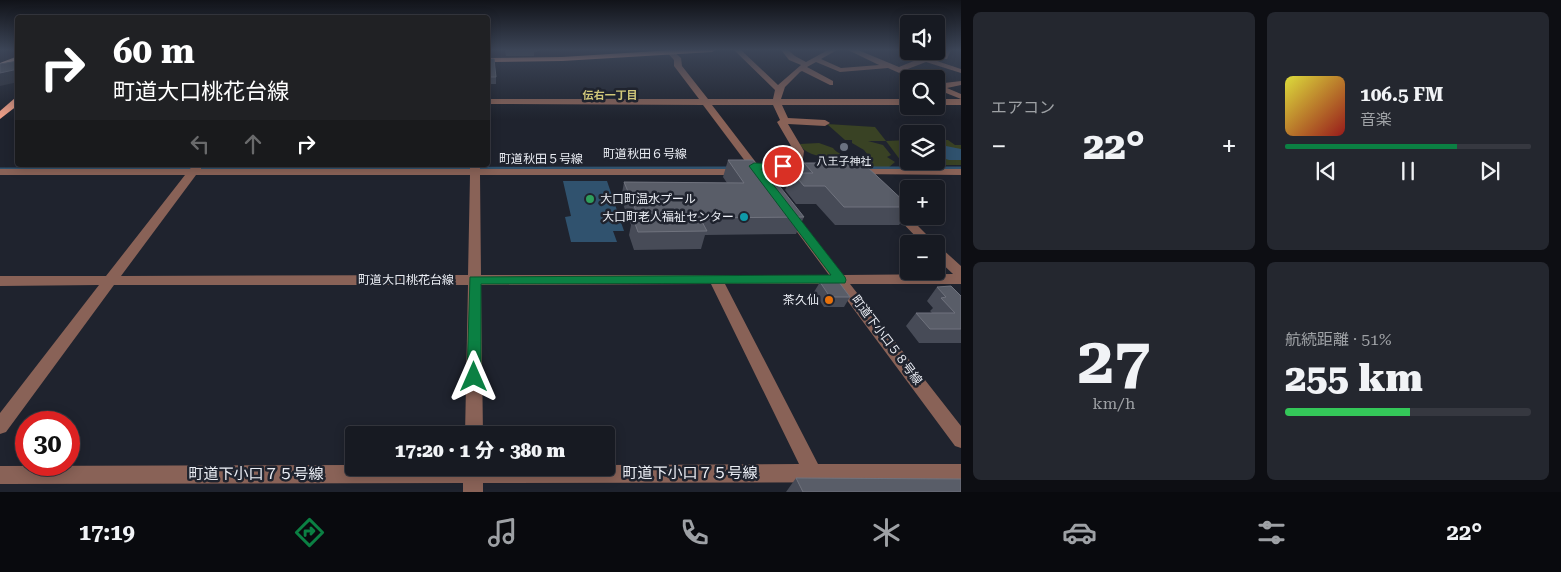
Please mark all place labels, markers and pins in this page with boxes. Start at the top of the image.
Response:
marker: 八王子神社 [838,141,850,153]
pin [762,145,804,187]
place label: 八王子神社 [817,155,872,168]
place label: 大口町温水プール [600,192,696,206]
marker: 大口町温水プール [584,193,596,205]
place label: 大口町老人福祉センター [602,210,734,224]
marker: 大口町老人福祉センター [738,211,750,223]
place label: 茶久仙 [783,293,819,307]
marker: 茶久仙 [823,294,835,306]

